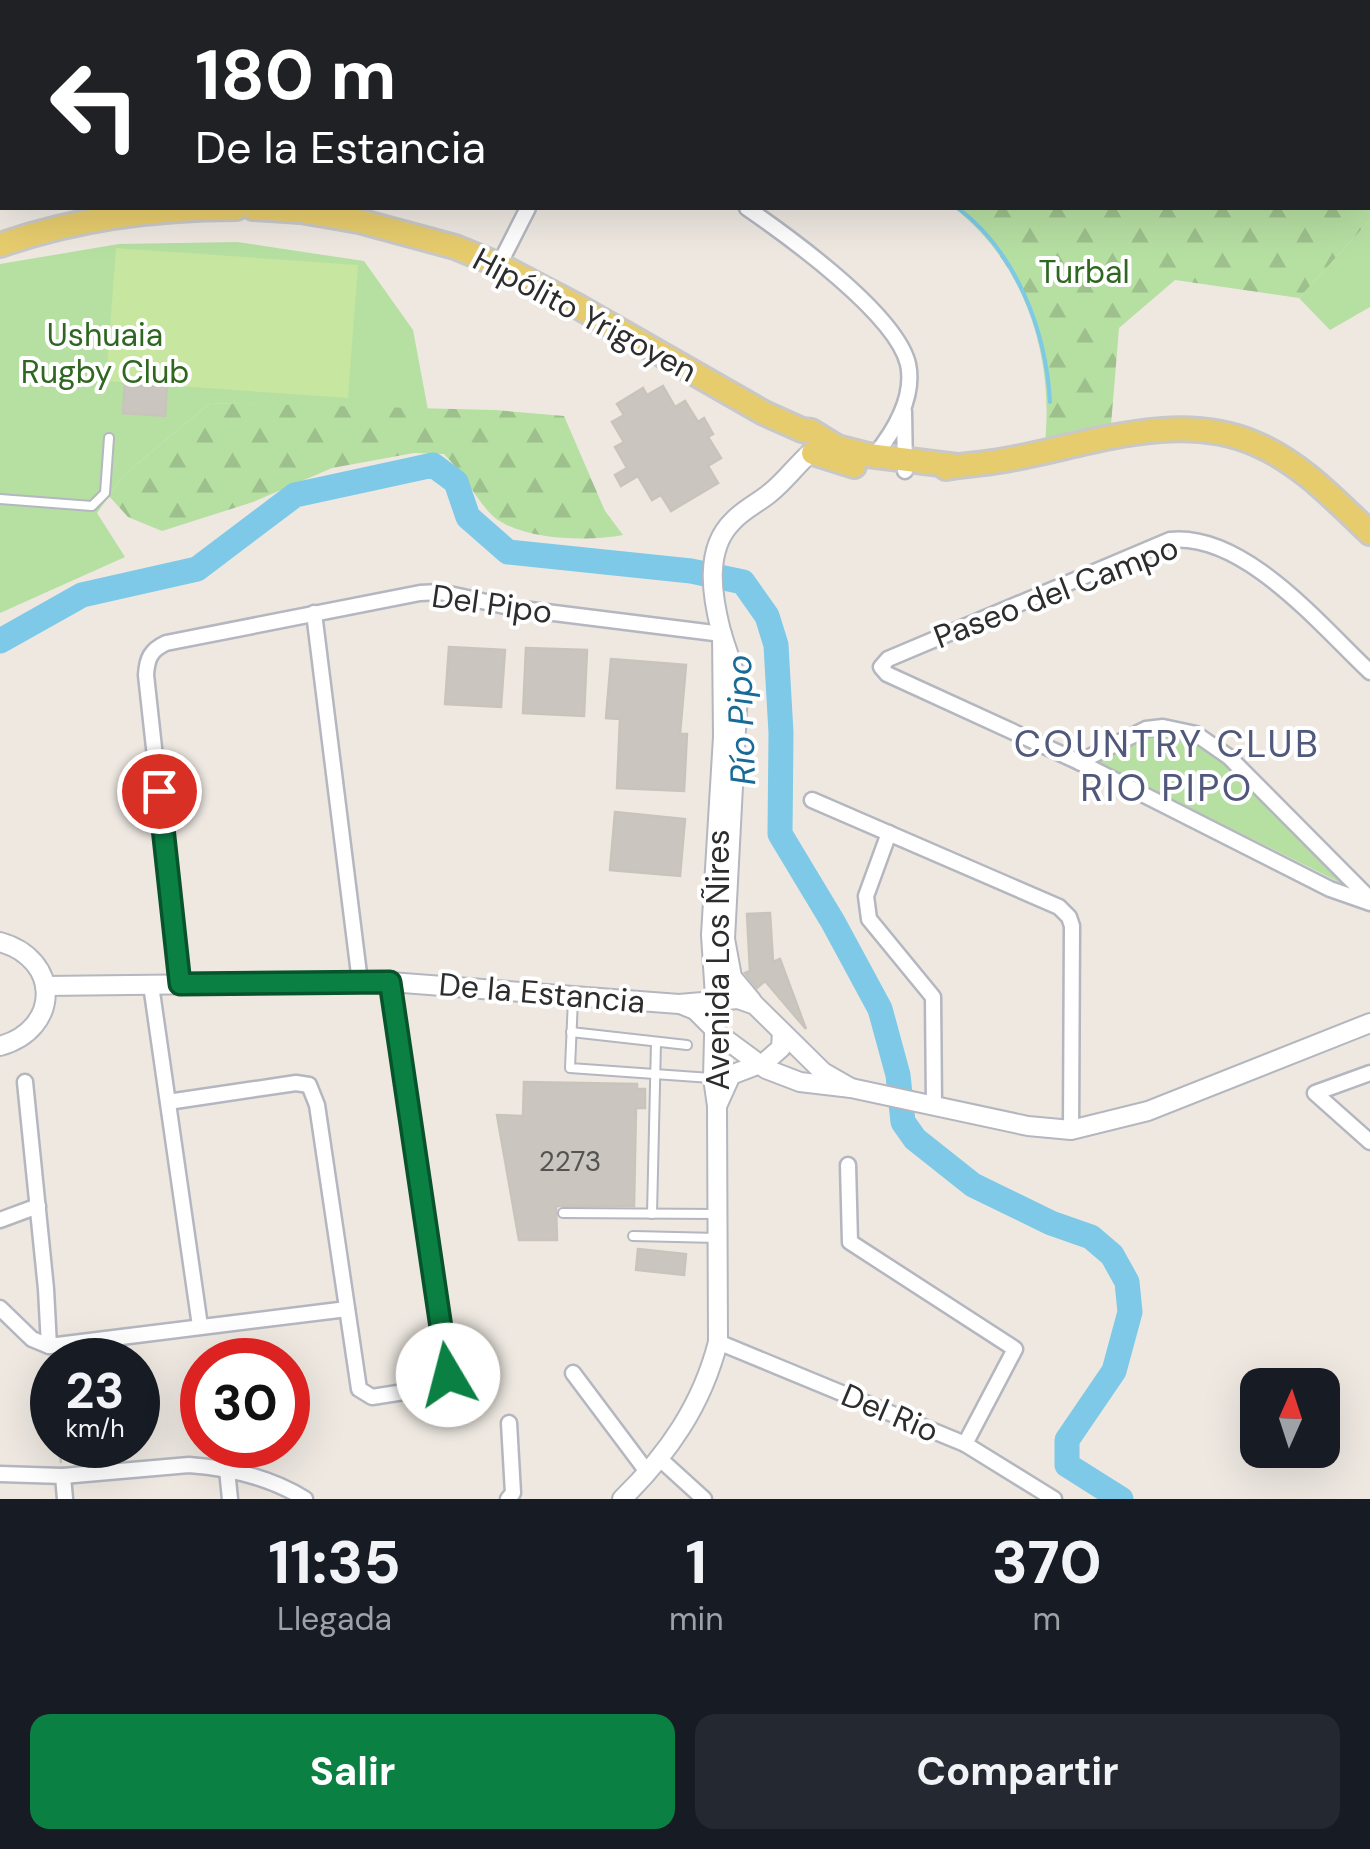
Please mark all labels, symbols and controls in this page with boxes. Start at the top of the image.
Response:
text: 180 m [195,30,396,121]
icon: left [30,40,160,170]
text: De la Estancia [195,118,486,177]
street label: Hipólito Yrigoyen [466,238,704,392]
park label: Turbal [1038,251,1130,293]
park label: Ushuaia Rugby Club [21,314,189,393]
street label: Paseo del Campo [928,526,1184,658]
street label: Del Pipo [429,575,555,633]
water label: Río Pipo [716,654,766,786]
district label: COUNTRY CLUB RIO PIPO [1014,719,1320,813]
pin [117,749,202,834]
icon: arrive [132,764,187,819]
street label: Avenida Los Ñires [697,830,739,1090]
street label: De la Estancia [437,963,647,1023]
house number: 2273 [539,1143,601,1180]
position arrow [396,1323,500,1427]
speed limit sign: 30 [180,1338,310,1468]
text: 23 [66,1358,125,1424]
north arrow [1240,1368,1340,1468]
map controls [1240,1368,1340,1468]
street label: Del Rio [835,1374,945,1452]
text: km/h [65,1412,125,1445]
text: 11:35 [268,1523,401,1602]
text: 1 [685,1523,707,1602]
text: 370 [992,1523,1102,1602]
text: Llegada [277,1598,392,1640]
text: min [669,1598,724,1640]
text: m [1033,1598,1061,1640]
button: Salir [30,1714,675,1829]
button: Compartir [695,1714,1340,1829]

